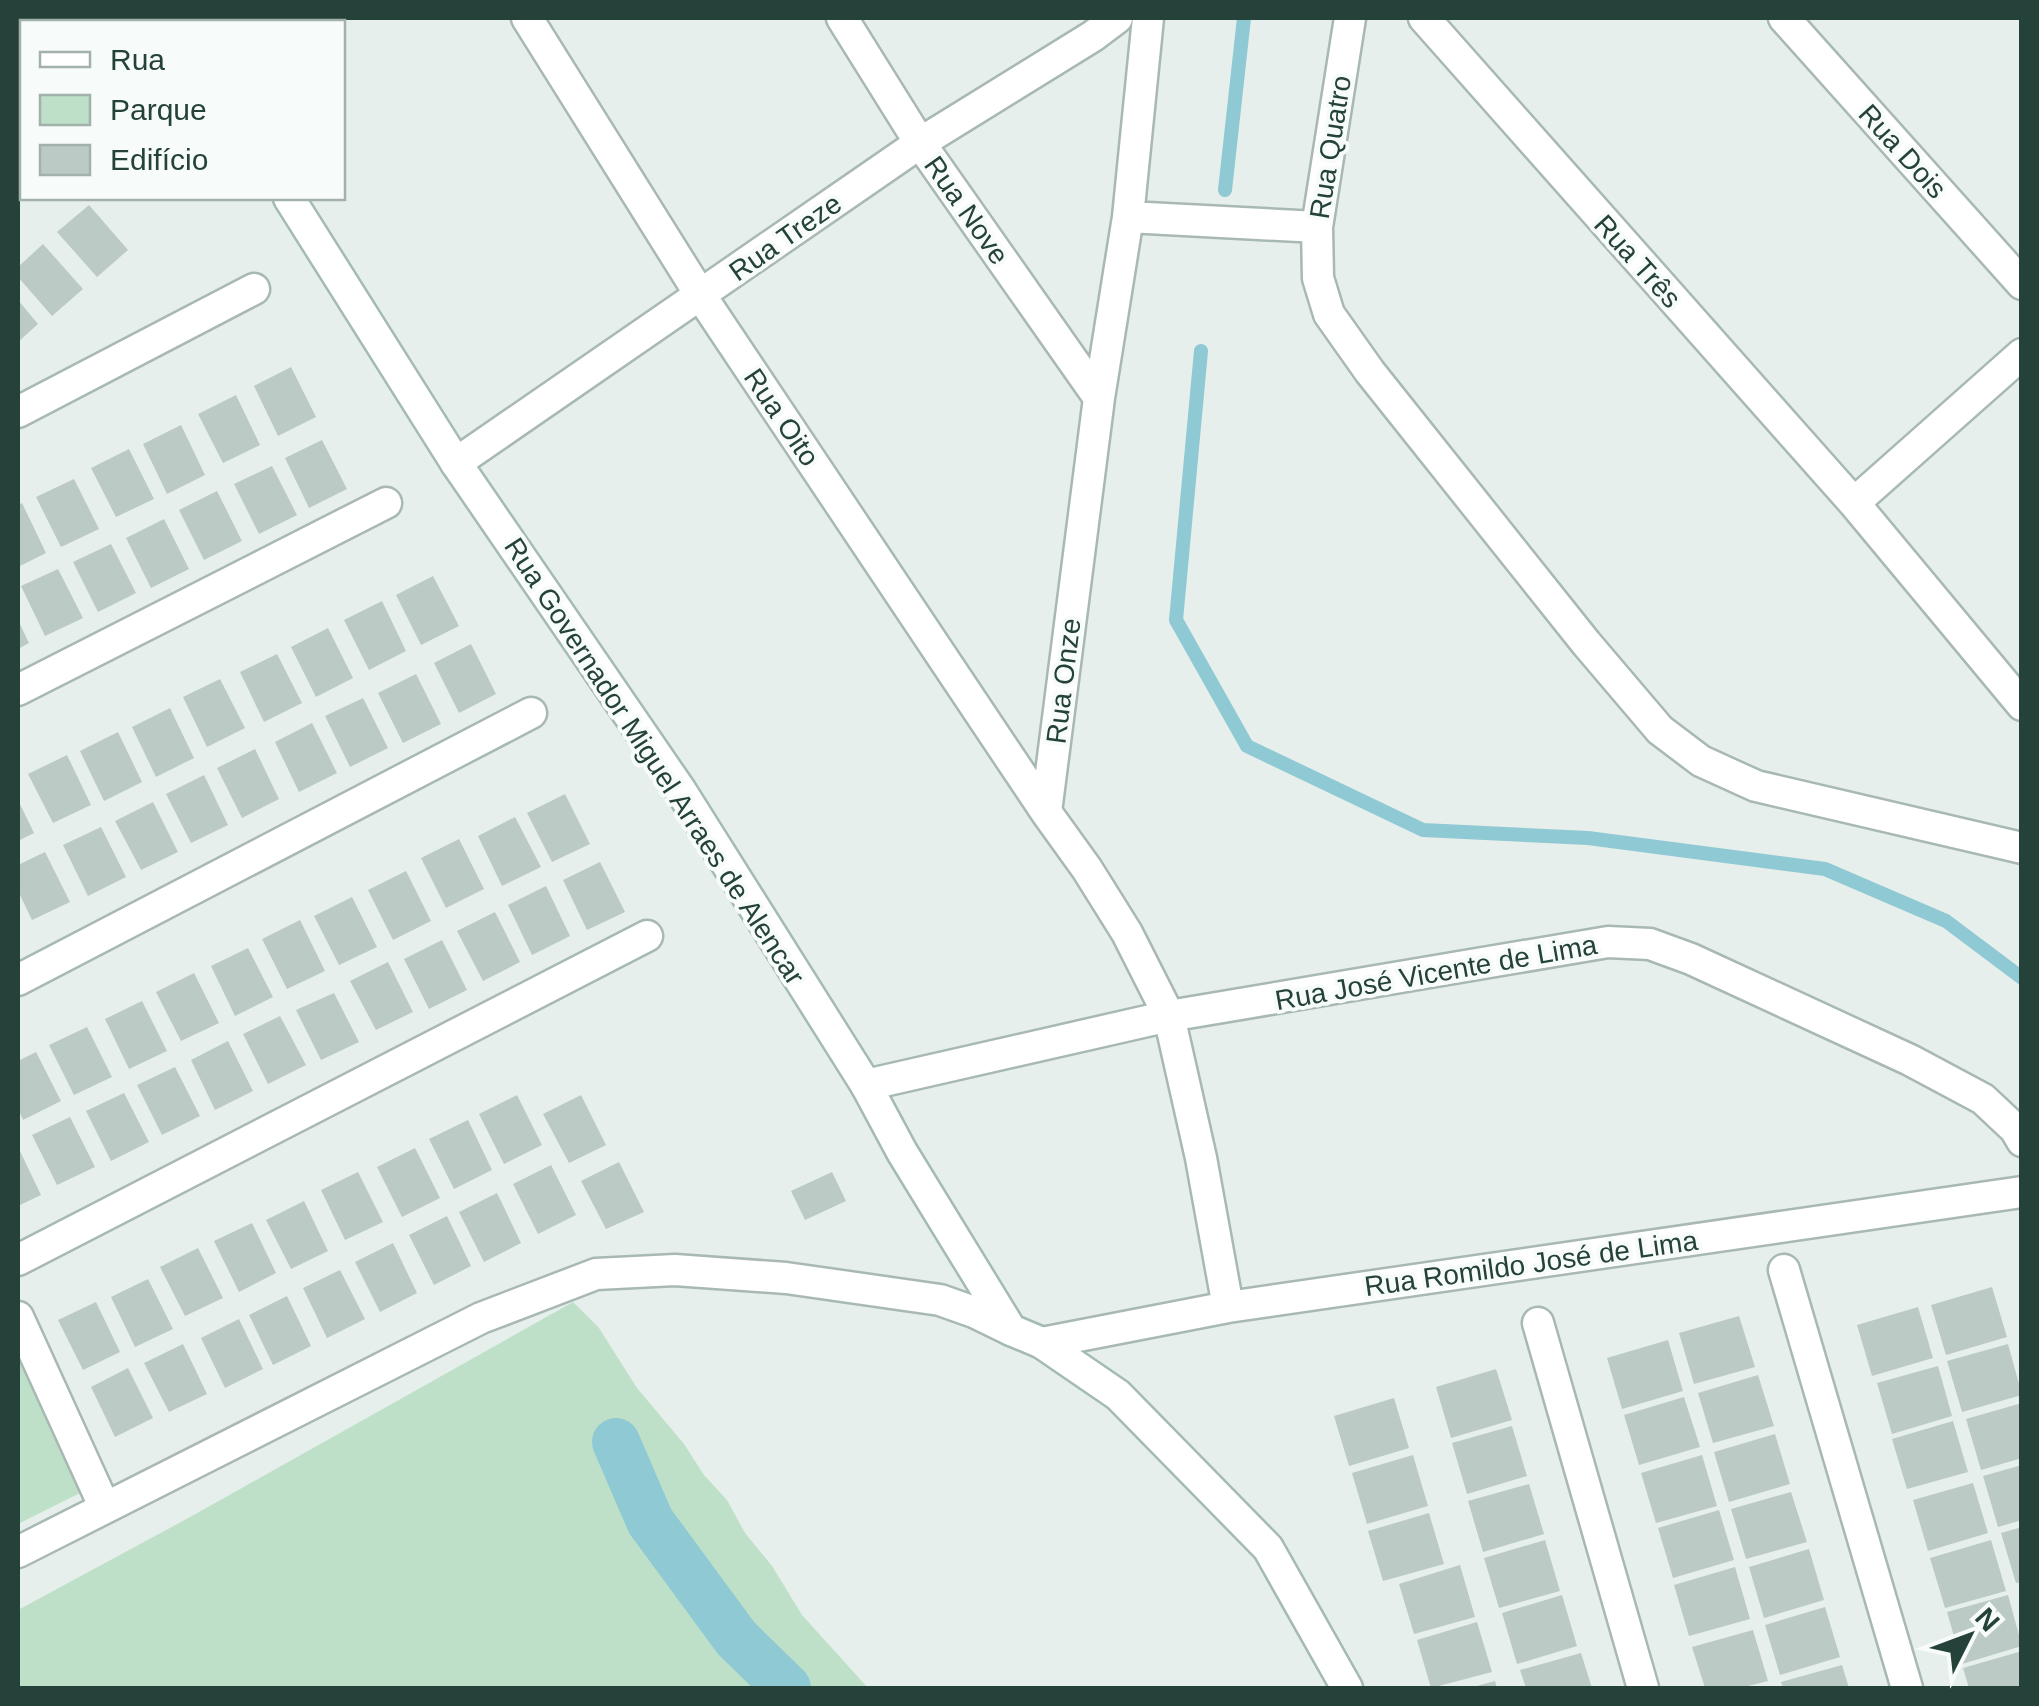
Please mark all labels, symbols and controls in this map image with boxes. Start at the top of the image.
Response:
legend [20,20,345,200]
text: Rua [110,43,165,76]
street label: Rua Quatro [1304,73,1357,221]
text: Parque [110,93,207,126]
street label: Rua Dois [1853,98,1953,205]
text: Edifício [110,143,208,176]
street label: Rua Nove [918,150,1015,270]
street label: Rua Treze [723,188,847,287]
street label: Rua Três [1588,209,1687,314]
street label: Rua Oito [738,363,825,472]
street label: Rua Governador Miguel Arraes de Alencar [498,532,811,990]
street label: Rua Onze [1040,617,1087,746]
street label: Rua José Vicente de Lima [1273,929,1600,1016]
street label: Rua Romildo José de Lima [1362,1225,1700,1302]
north arrow [1919,1586,2019,1686]
text: N [1969,1602,2005,1637]

